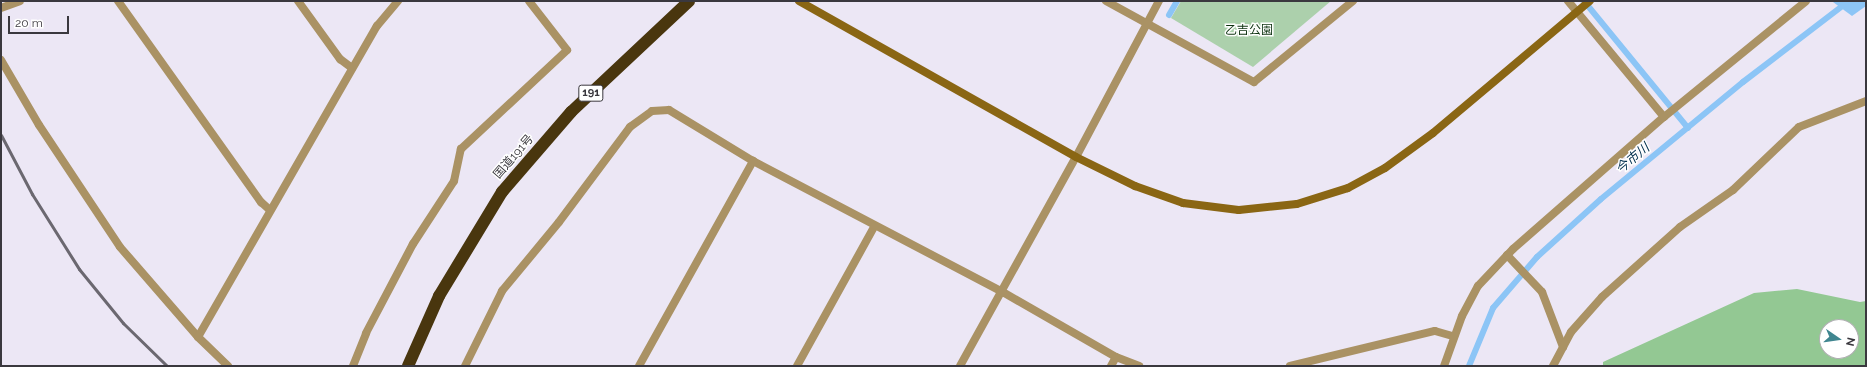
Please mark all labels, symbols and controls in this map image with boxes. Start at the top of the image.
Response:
scale bar [10,8,71,34]
text: 20 m [15,16,43,30]
park label: 乙吉公園 [1225,24,1273,38]
road number: 191 [578,84,604,102]
street label: 国道191号 [491,132,537,182]
water label: 今市川 [1613,140,1653,178]
north arrow [1819,319,1859,359]
text: N [1843,336,1857,347]

